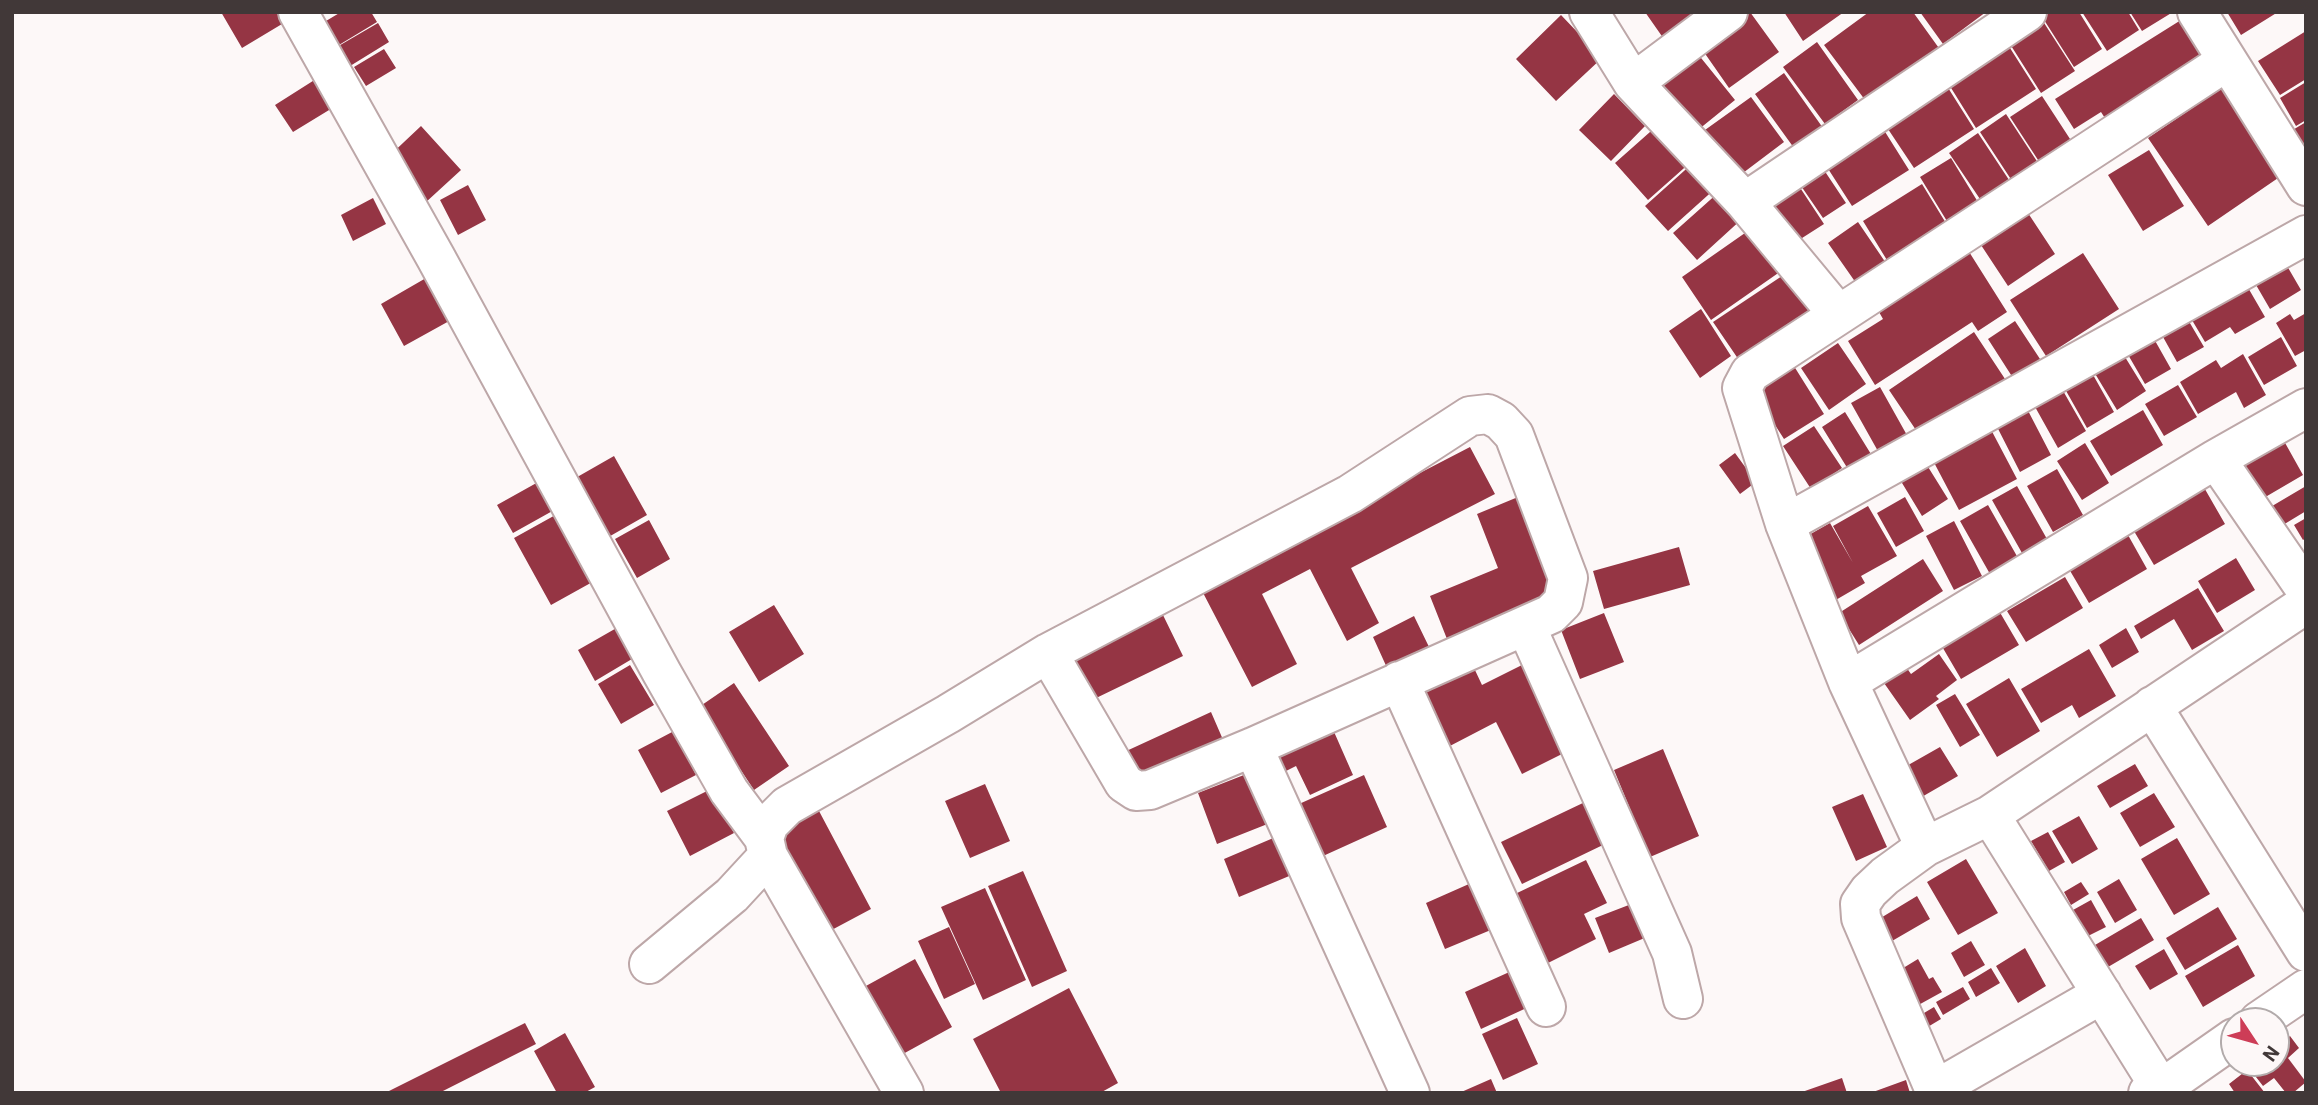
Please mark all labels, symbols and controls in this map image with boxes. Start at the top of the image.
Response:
north arrow [2220,1007,2290,1077]
text: N [2258,1041,2284,1066]

